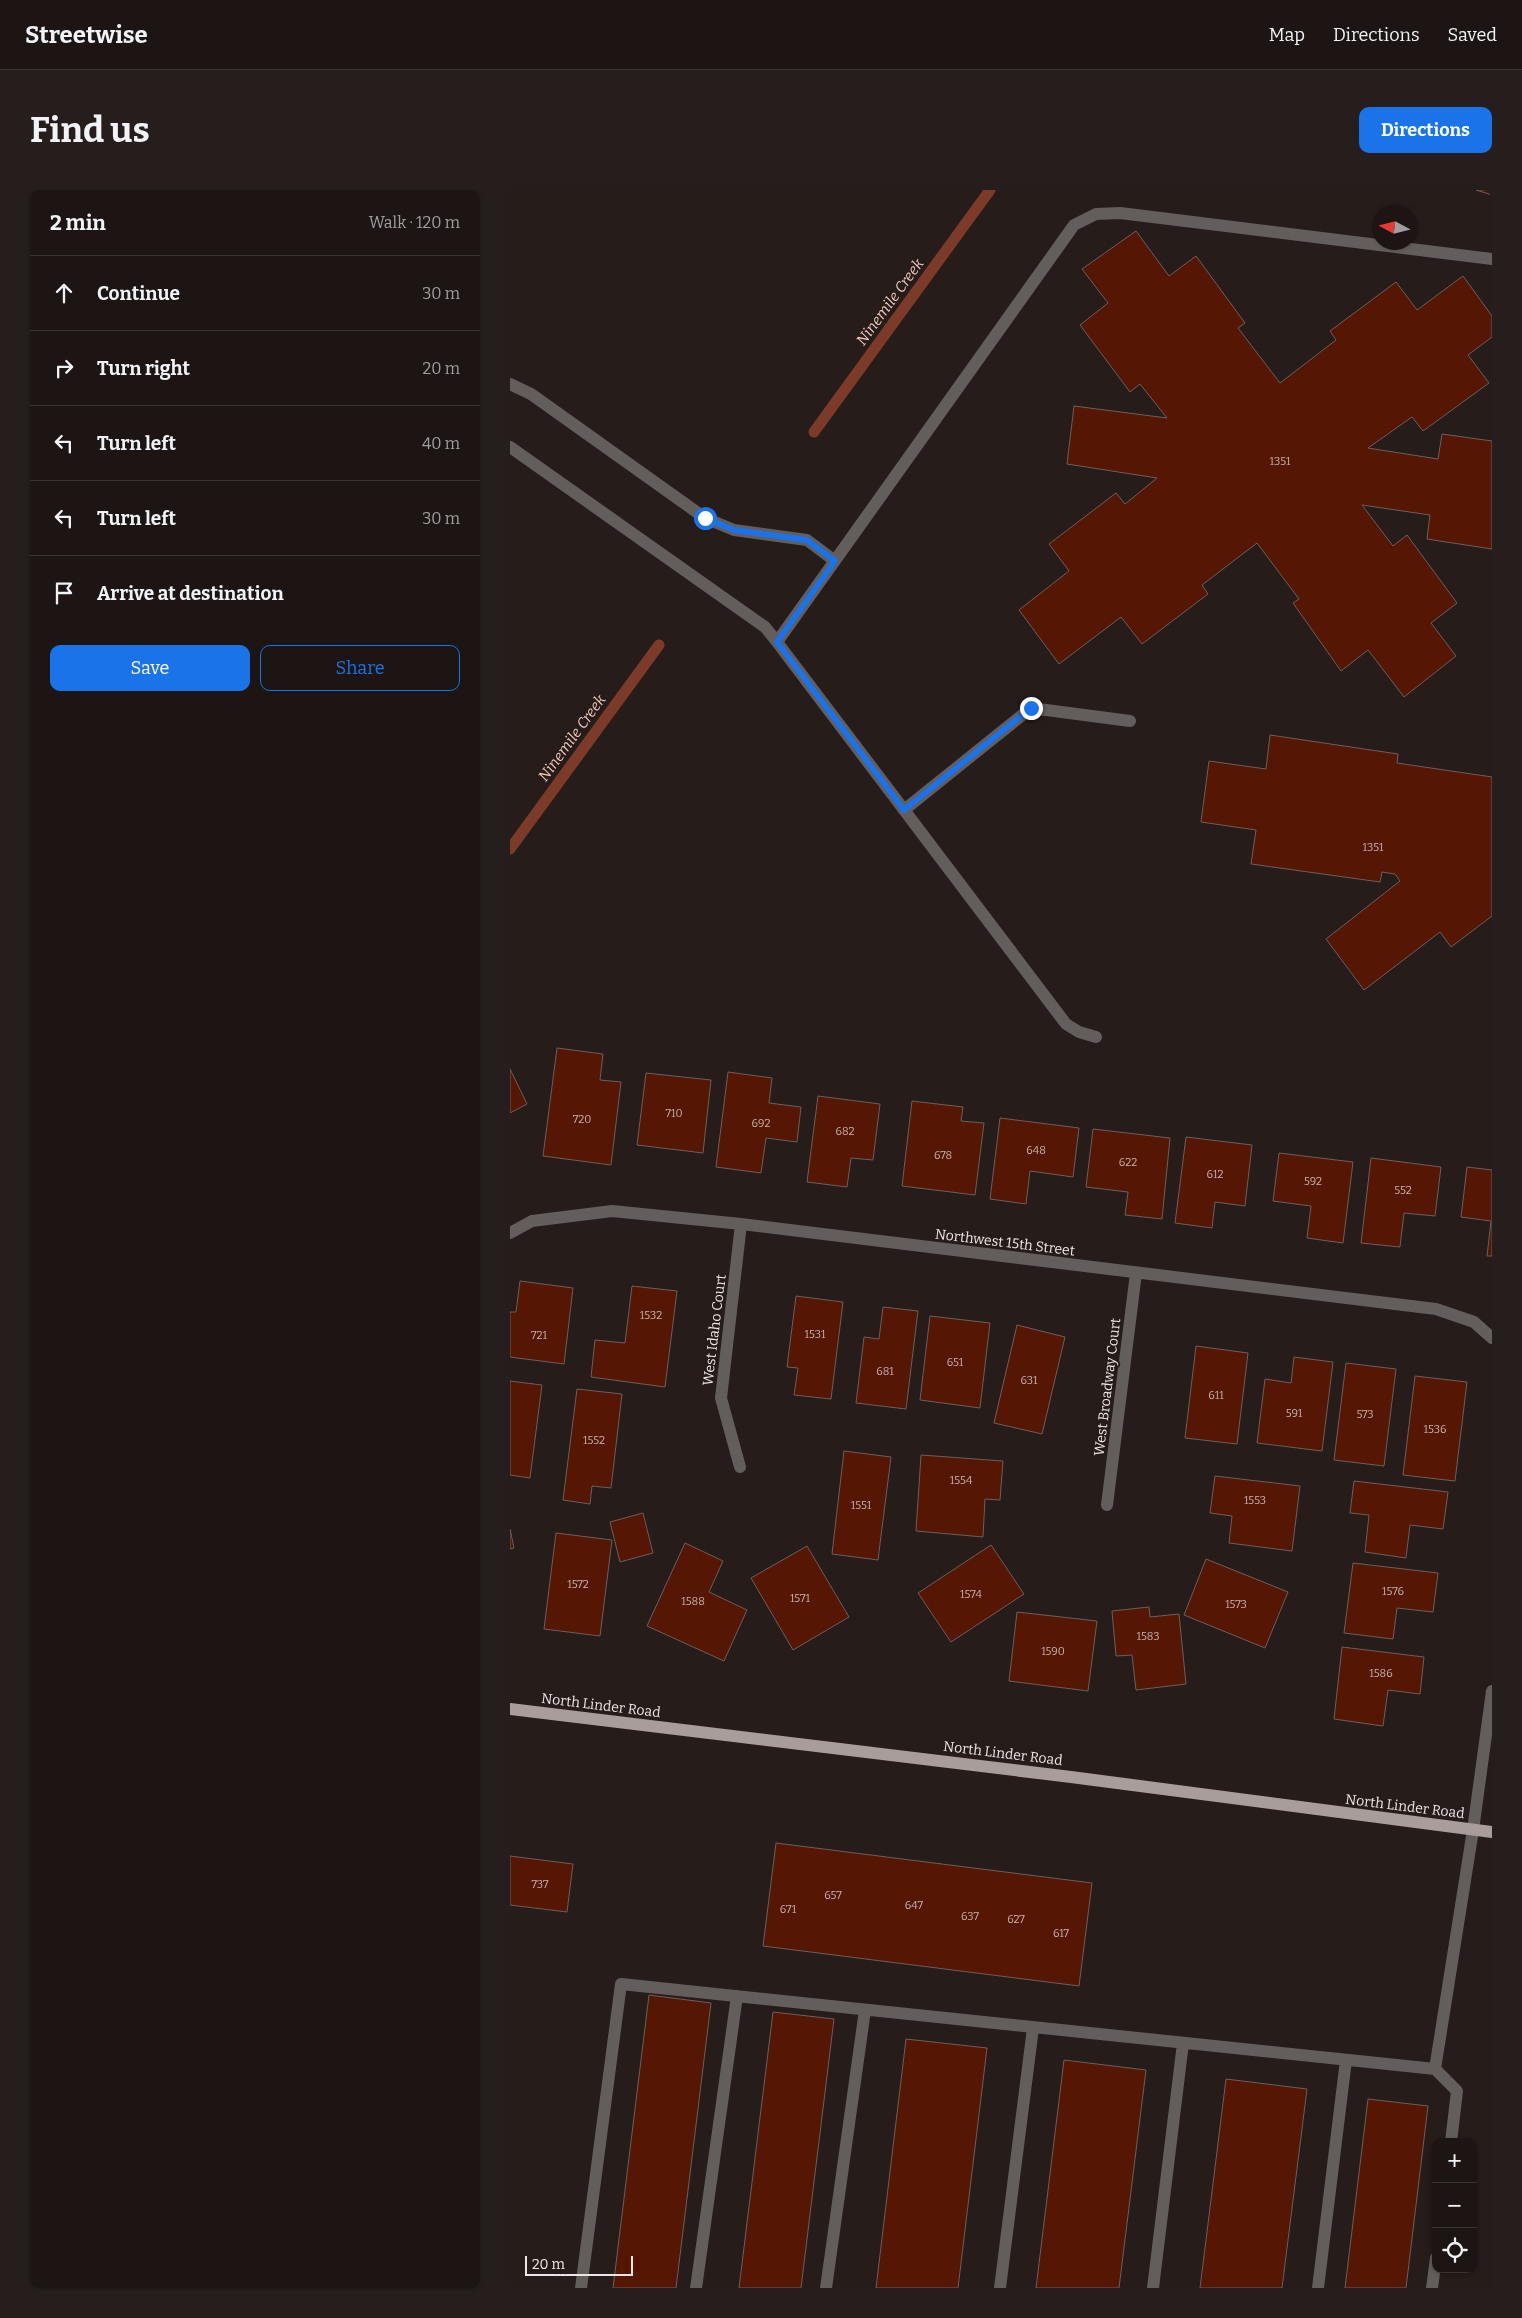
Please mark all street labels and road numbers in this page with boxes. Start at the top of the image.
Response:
street label: Northwest 15th Street [934,1225,1076,1260]
street label: West Idaho Court [699,1273,730,1387]
street label: West Broadway Court [1091,1317,1124,1457]
street label: North Linder Road [540,1690,661,1721]
street label: North Linder Road [942,1738,1063,1769]
street label: North Linder Road [1344,1791,1465,1822]

